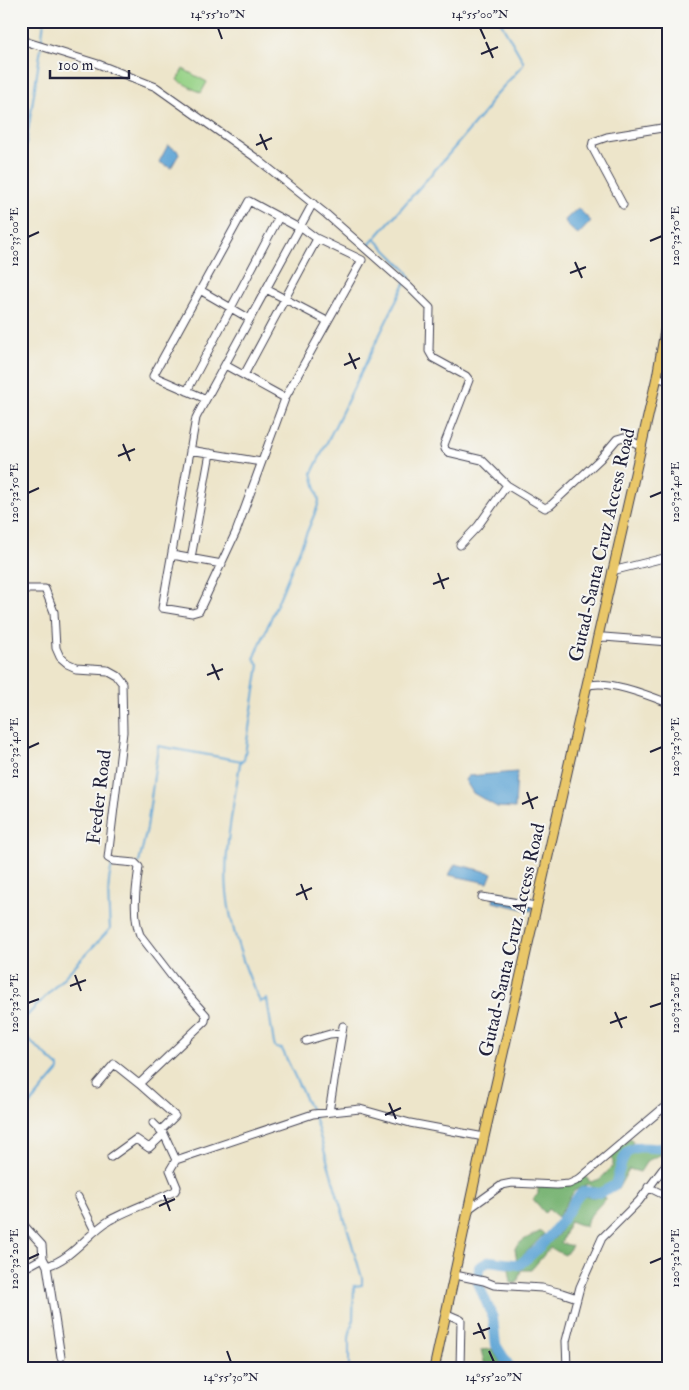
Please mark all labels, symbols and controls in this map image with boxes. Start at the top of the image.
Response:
text: 14°55'10"N [191,7,246,22]
text: 14°55'00"N [452,7,509,22]
scale bar [50,48,129,80]
text: 100 m [58,56,94,75]
text: 120°32'50"E [668,206,683,266]
text: 120°33'00"E [7,207,22,267]
street label: Gutad-Santa Cruz Access Road [563,425,641,664]
text: 120°32'40"E [668,461,683,523]
text: 120°32'50"E [7,463,22,523]
text: 120°32'40"E [7,717,22,779]
text: 120°32'30"E [668,717,683,777]
street label: Feeder Road [81,748,117,846]
street label: Gutad-Santa Cruz Access Road [473,820,551,1059]
text: 120°32'20"E [668,972,683,1033]
text: 120°32'30"E [7,973,22,1033]
text: 120°32'20"E [7,1228,22,1289]
text: 120°32'10"E [668,1228,683,1287]
text: 14°55'30"N [203,1370,259,1385]
text: 14°55'20"N [466,1370,523,1385]

